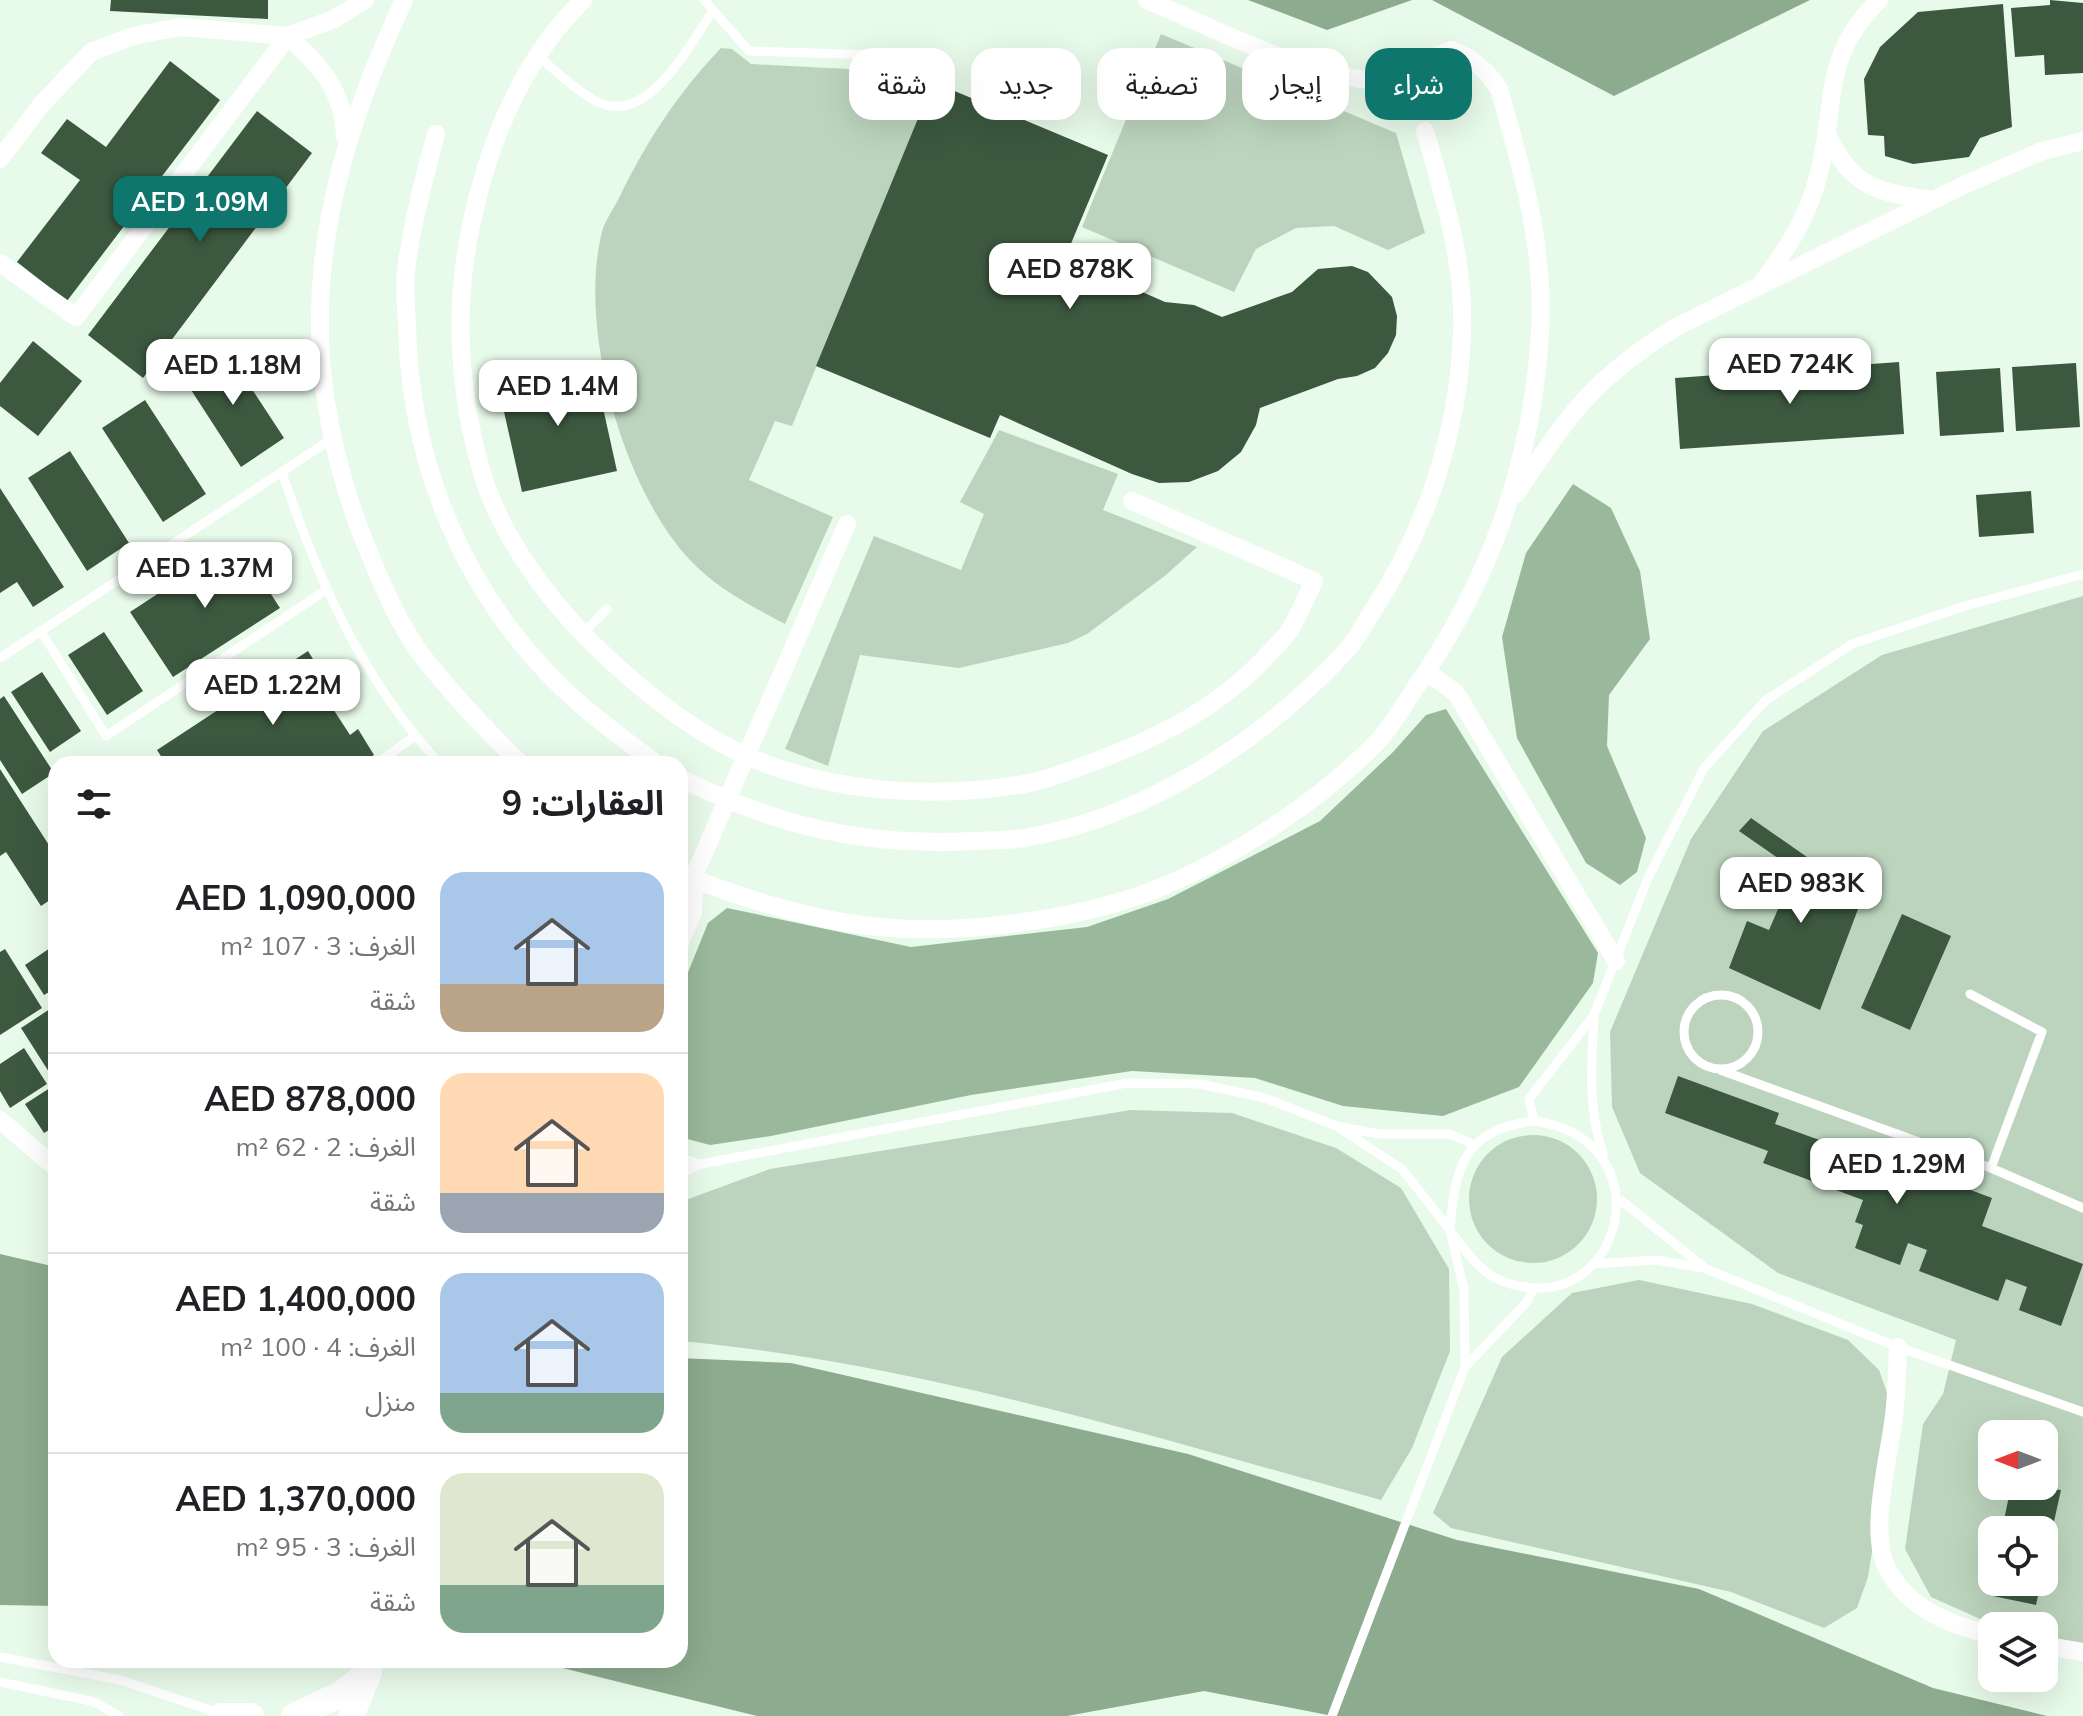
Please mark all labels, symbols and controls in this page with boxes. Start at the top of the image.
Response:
chip: شقة [849,48,955,120]
chip: جديد [971,48,1081,120]
chip: تصفية [1097,48,1226,120]
chip: إيجار [1242,48,1349,120]
chip: شراء [1365,48,1472,120]
pin: AED 1.09M [108,176,292,244]
text: AED 1.09M [131,185,269,218]
pin: AED 878K [987,243,1153,311]
text: AED 878K [1007,252,1133,285]
pin: AED 724K [1707,338,1873,406]
pin: AED 1.18M [141,339,325,407]
text: AED 724K [1727,347,1853,380]
text: AED 1.18M [164,348,302,381]
pin: AED 1.4M [475,360,641,428]
text: AED 1.4M [497,369,619,402]
pin: AED 1.37M [113,542,297,610]
text: AED 1.37M [136,551,274,584]
pin: AED 1.22M [181,659,365,727]
text: AED 1.22M [204,668,342,701]
text: العقارات: 9 [502,781,664,824]
icon: filters [72,782,116,826]
pin: AED 983K [1718,857,1884,925]
text: AED 983K [1738,866,1864,899]
text: AED 1,090,000 [175,876,416,919]
icon: home [504,904,600,1000]
text: الغرف: 3 · 107 m² [220,929,416,962]
text: شقة [370,984,416,1017]
text: AED 878,000 [204,1077,416,1120]
icon: home [504,1105,600,1201]
text: الغرف: 2 · 62 m² [236,1130,416,1163]
pin: AED 1.29M [1805,1138,1989,1206]
text: AED 1.29M [1828,1147,1966,1180]
text: شقة [370,1185,416,1218]
text: AED 1,400,000 [175,1277,416,1320]
icon: home [504,1305,600,1401]
text: الغرف: 4 · 100 m² [220,1330,416,1363]
text: منزل [365,1385,416,1418]
north arrow [1978,1420,2058,1500]
map controls [1978,1420,2058,1692]
text: AED 1,370,000 [175,1477,416,1520]
icon: home [504,1505,600,1601]
button: locate [1978,1516,2058,1596]
text: الغرف: 3 · 95 m² [236,1530,416,1563]
text: شقة [370,1585,416,1618]
button: layers [1978,1612,2058,1692]

